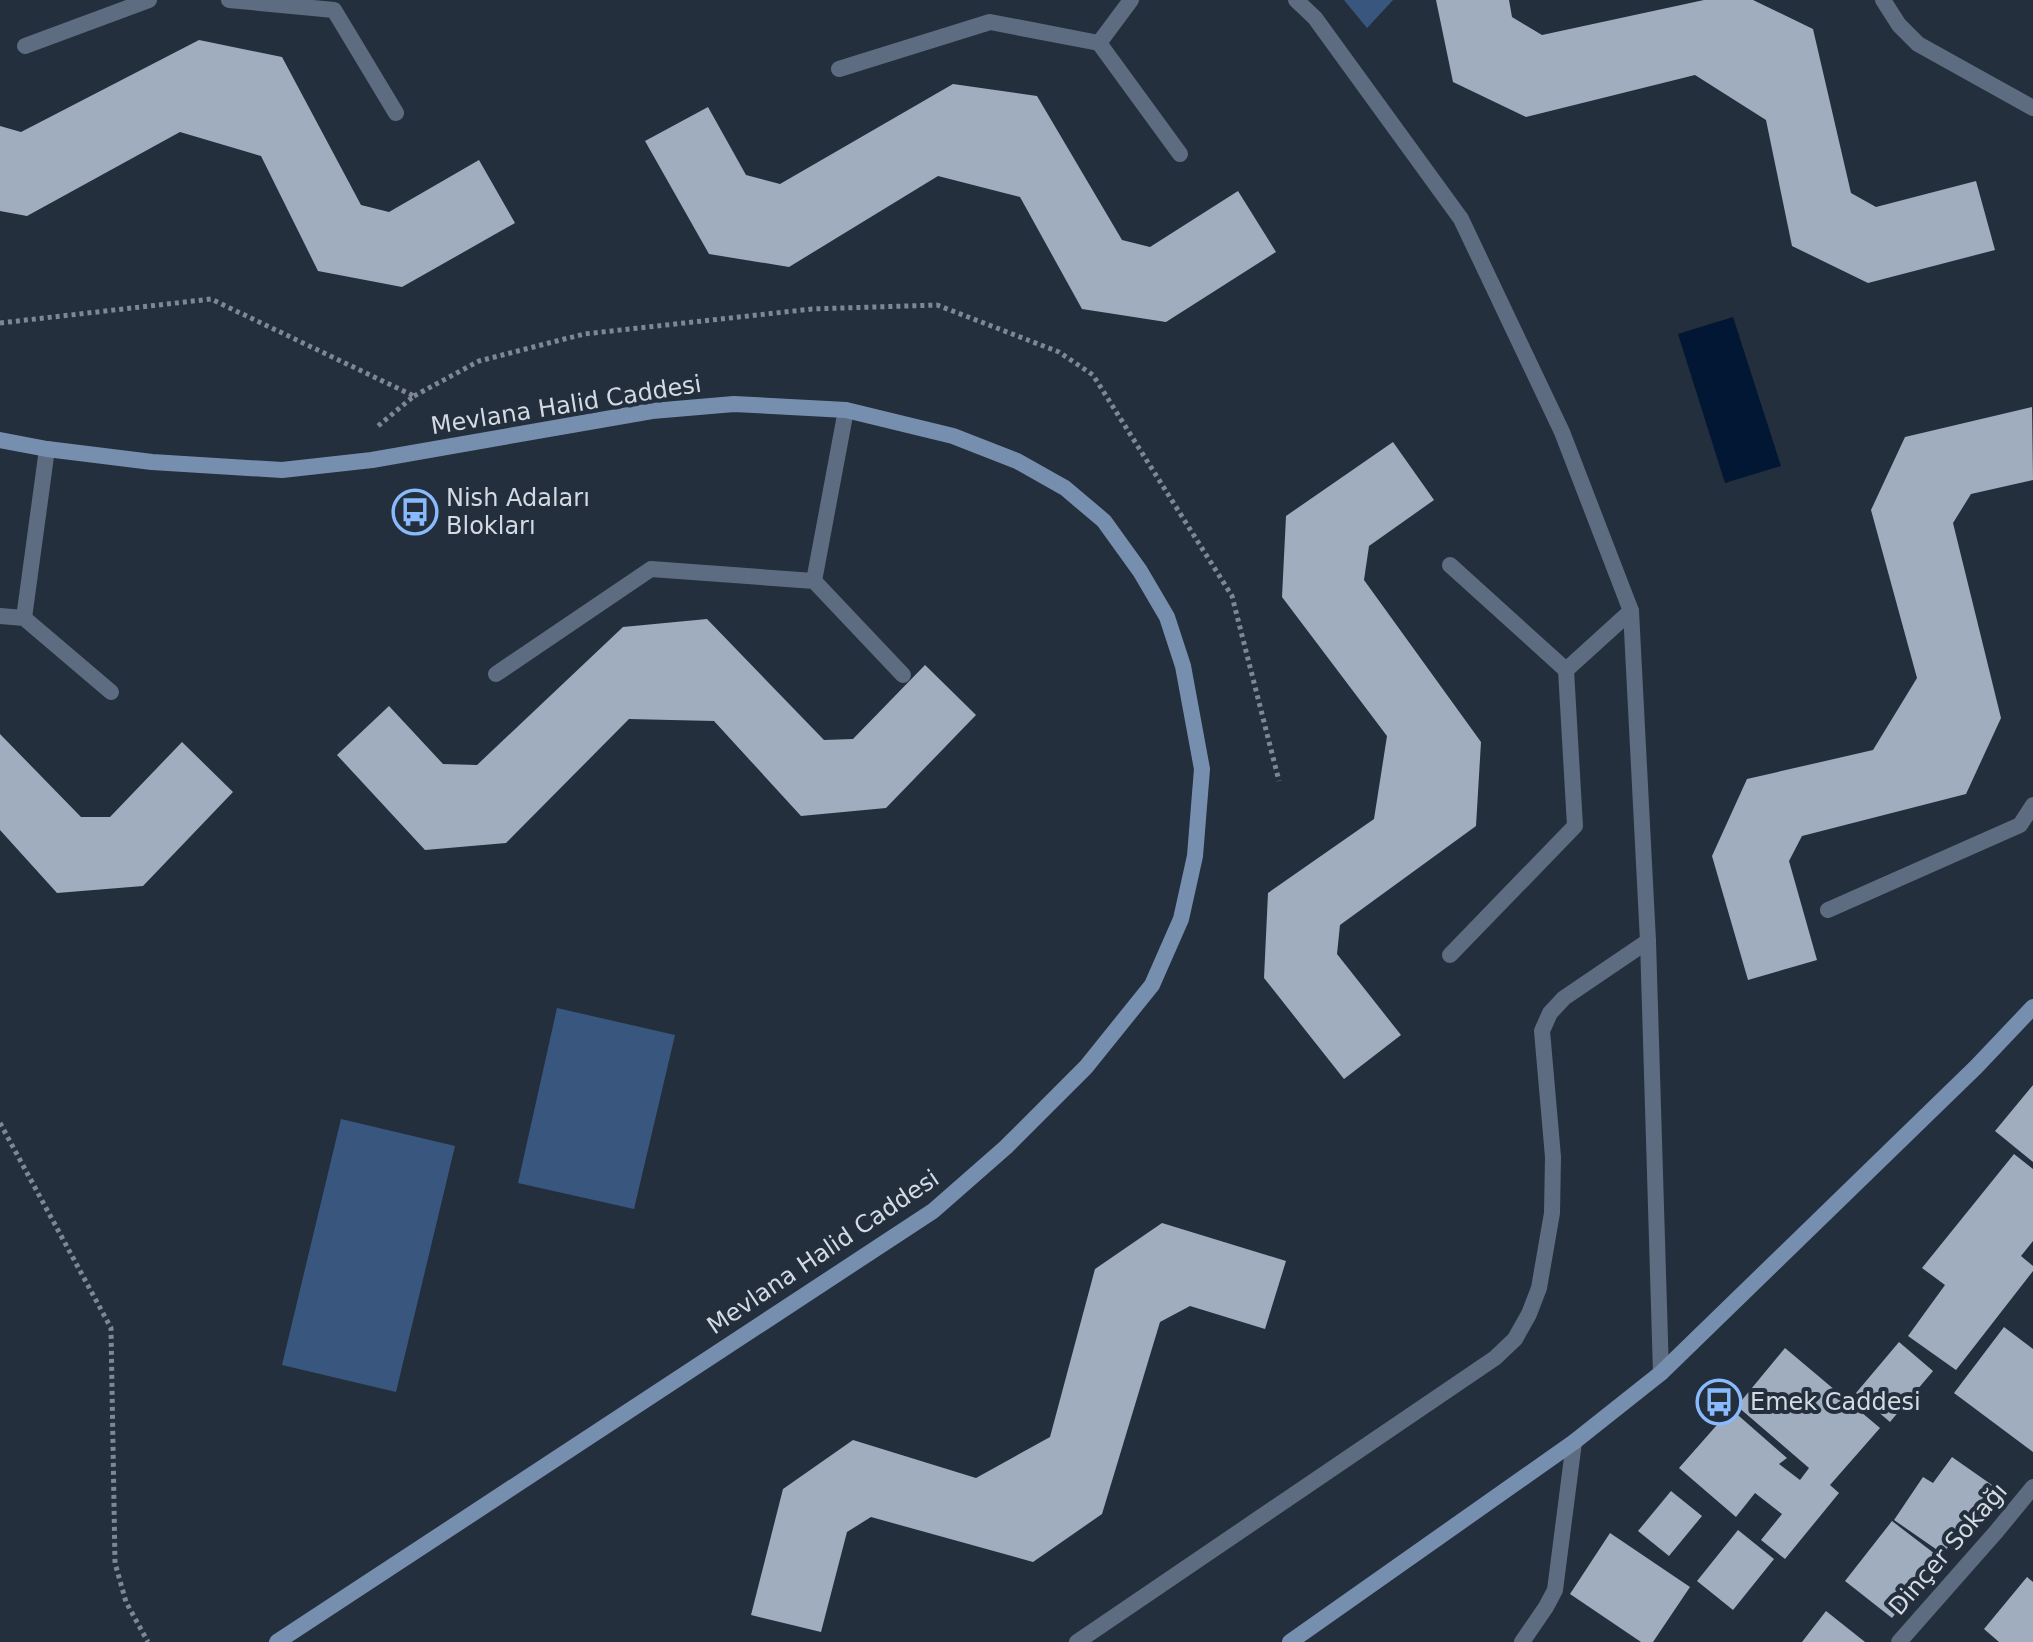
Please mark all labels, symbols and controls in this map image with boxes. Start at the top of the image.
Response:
street label: Mevlana Halid Caddesi [429,370,703,440]
place label: Nish Adaları Blokları [446,484,590,540]
bus stop icon: Nish Adaları Blokları [391,488,439,536]
street label: Mevlana Halid Caddesi [702,1164,944,1340]
bus stop icon: Emek Caddesi [1695,1378,1743,1426]
place label: Emek Caddesi [1750,1388,1921,1416]
street label: Dinçer Sokağı [1883,1477,2013,1621]

